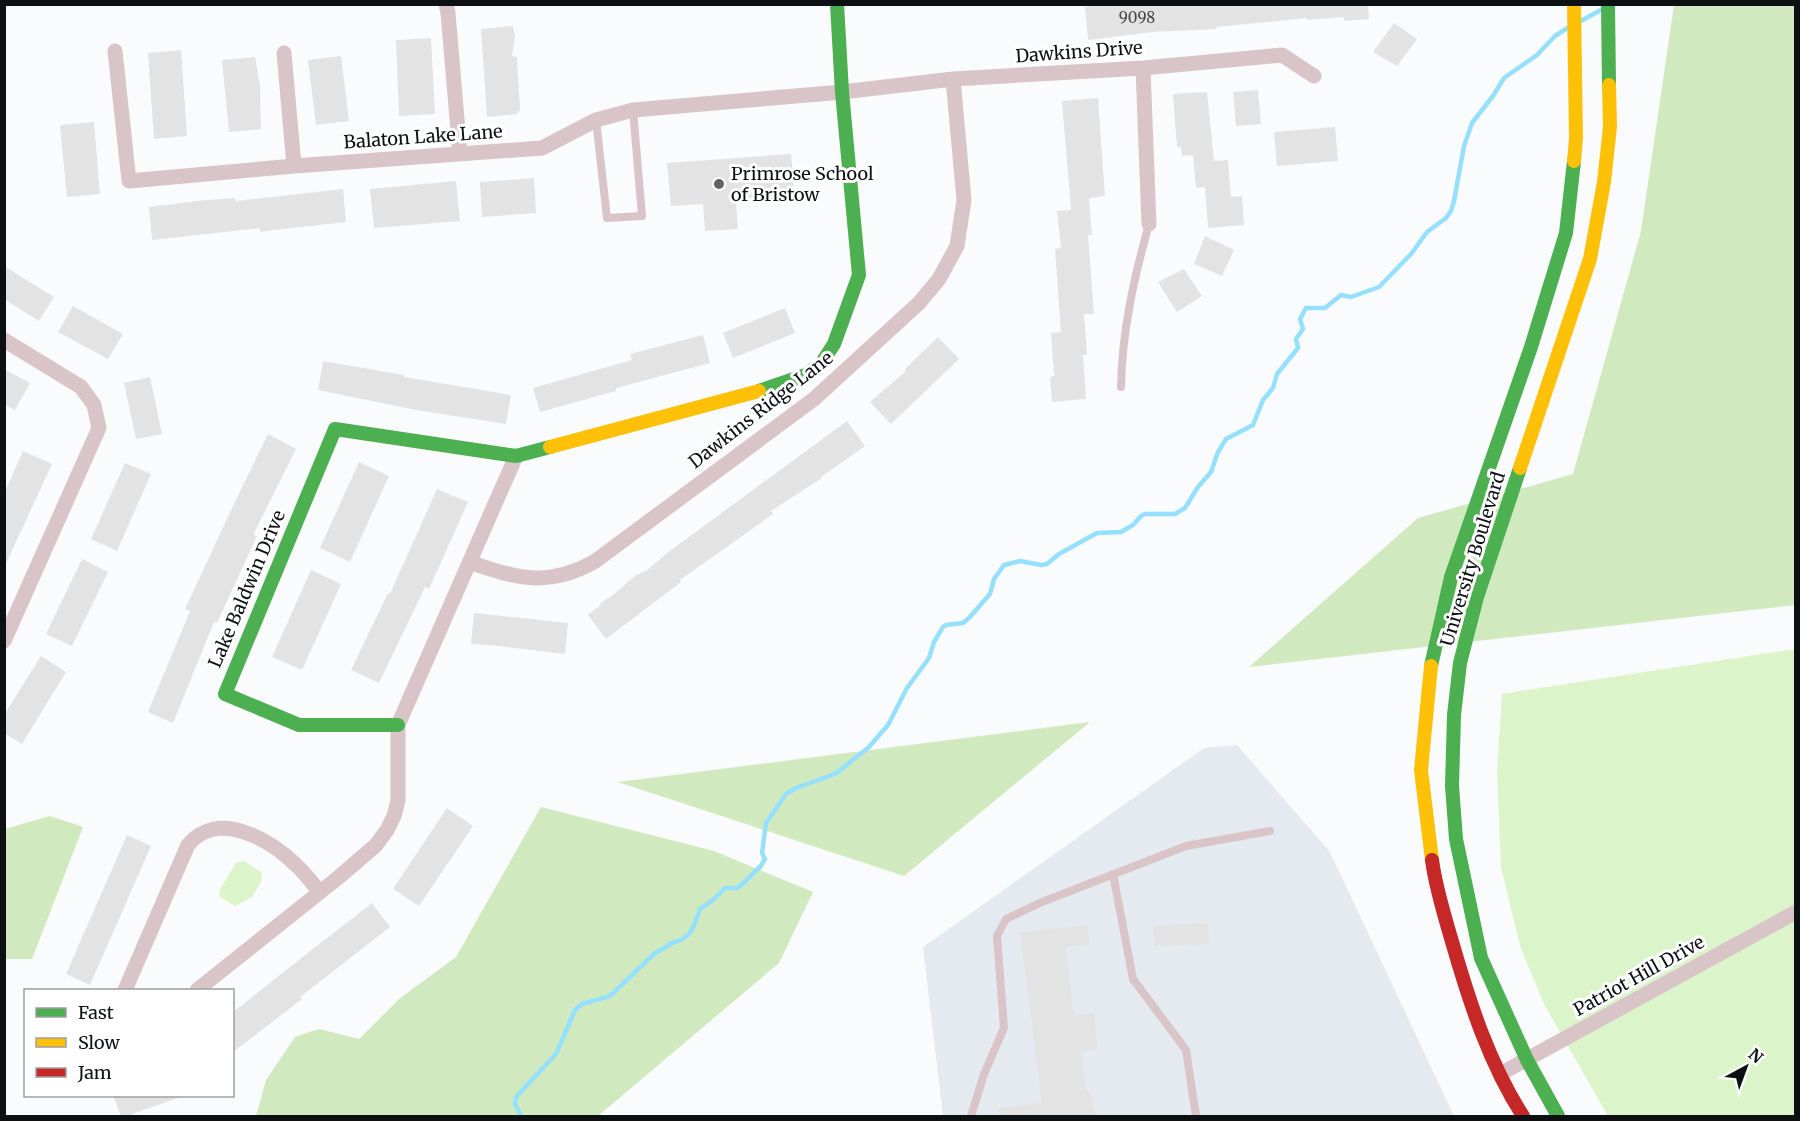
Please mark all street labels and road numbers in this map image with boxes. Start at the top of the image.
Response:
street label: Dawkins Drive [1015,36,1143,67]
street label: Balaton Lake Lane [343,119,503,154]
street label: Dawkins Ridge Lane [684,346,837,473]
street label: University Boulevard [1435,469,1510,649]
street label: Lake Baldwin Drive [203,507,290,671]
street label: Patriot Hill Drive [1569,930,1708,1021]

